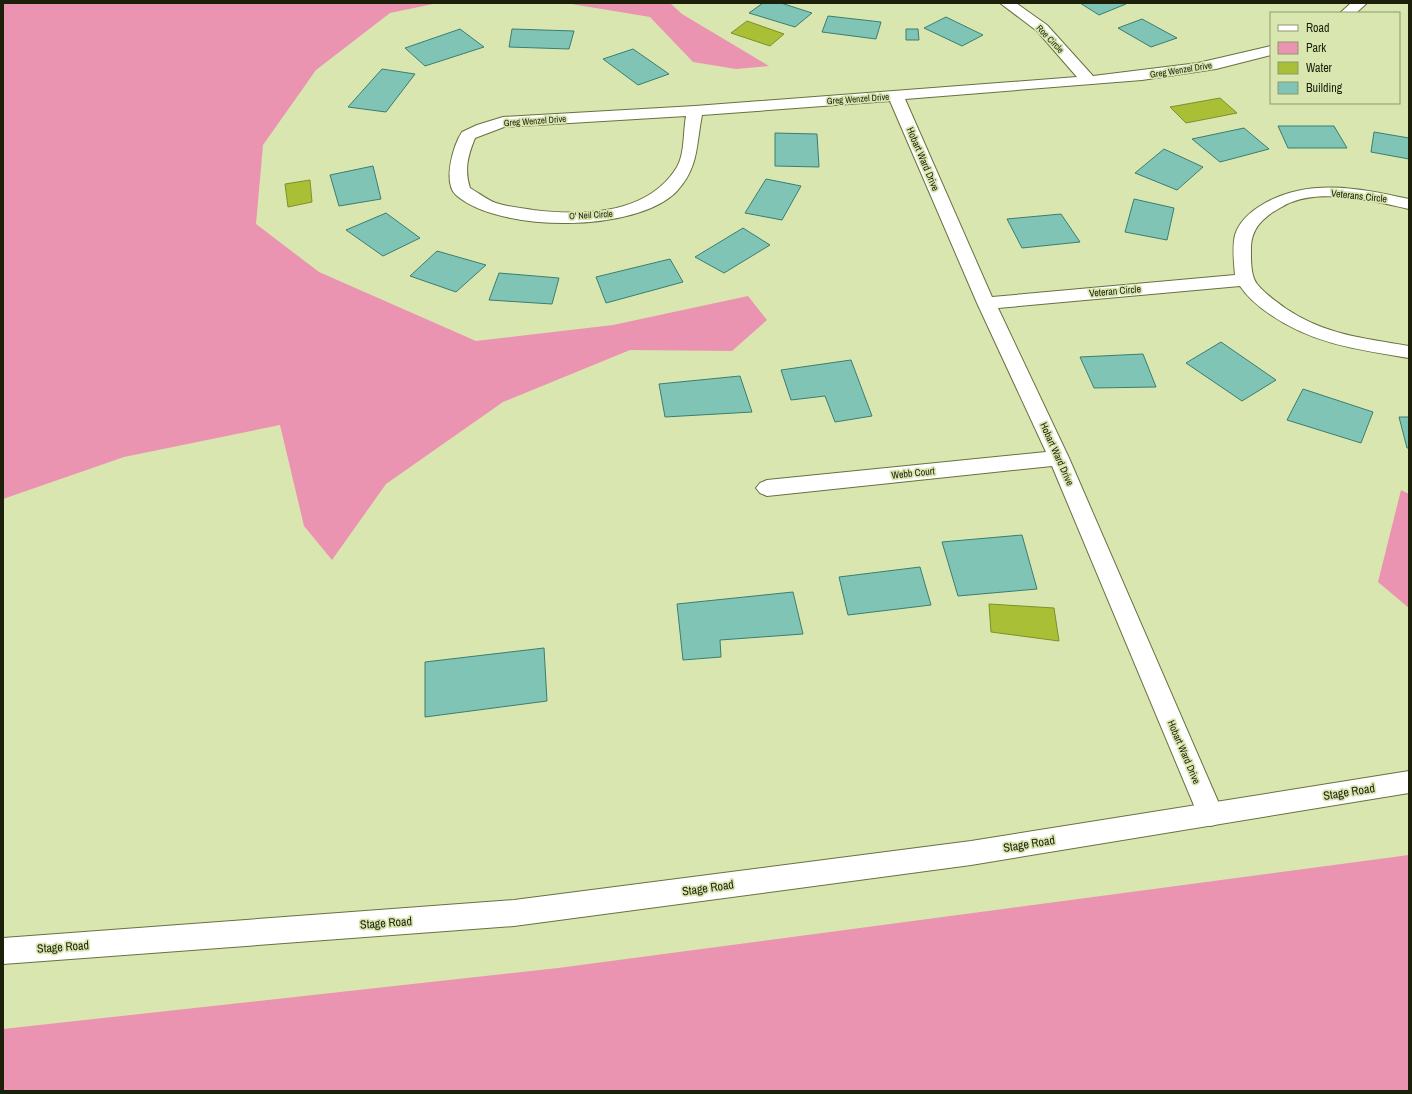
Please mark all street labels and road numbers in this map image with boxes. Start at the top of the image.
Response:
street label: Roe Circle [1034,22,1066,56]
street label: Greg Wenzel Drive [1149,59,1213,81]
street label: Greg Wenzel Drive [826,91,890,107]
street label: Greg Wenzel Drive [503,113,567,129]
street label: Hobart Ward Drive [904,125,942,193]
street label: Veterans Circle [1330,187,1388,205]
street label: O' Neil Circle [569,208,613,222]
street label: Veteran Circle [1089,282,1142,300]
street label: Hobart Ward Drive [1037,420,1077,488]
street label: Webb Court [891,464,936,482]
street label: Hobart Ward Drive [1165,718,1203,786]
street label: Stage Road [1322,780,1376,804]
street label: Stage Road [1002,832,1056,856]
street label: Stage Road [681,876,735,900]
street label: Stage Road [360,913,412,933]
street label: Stage Road [37,937,89,957]

